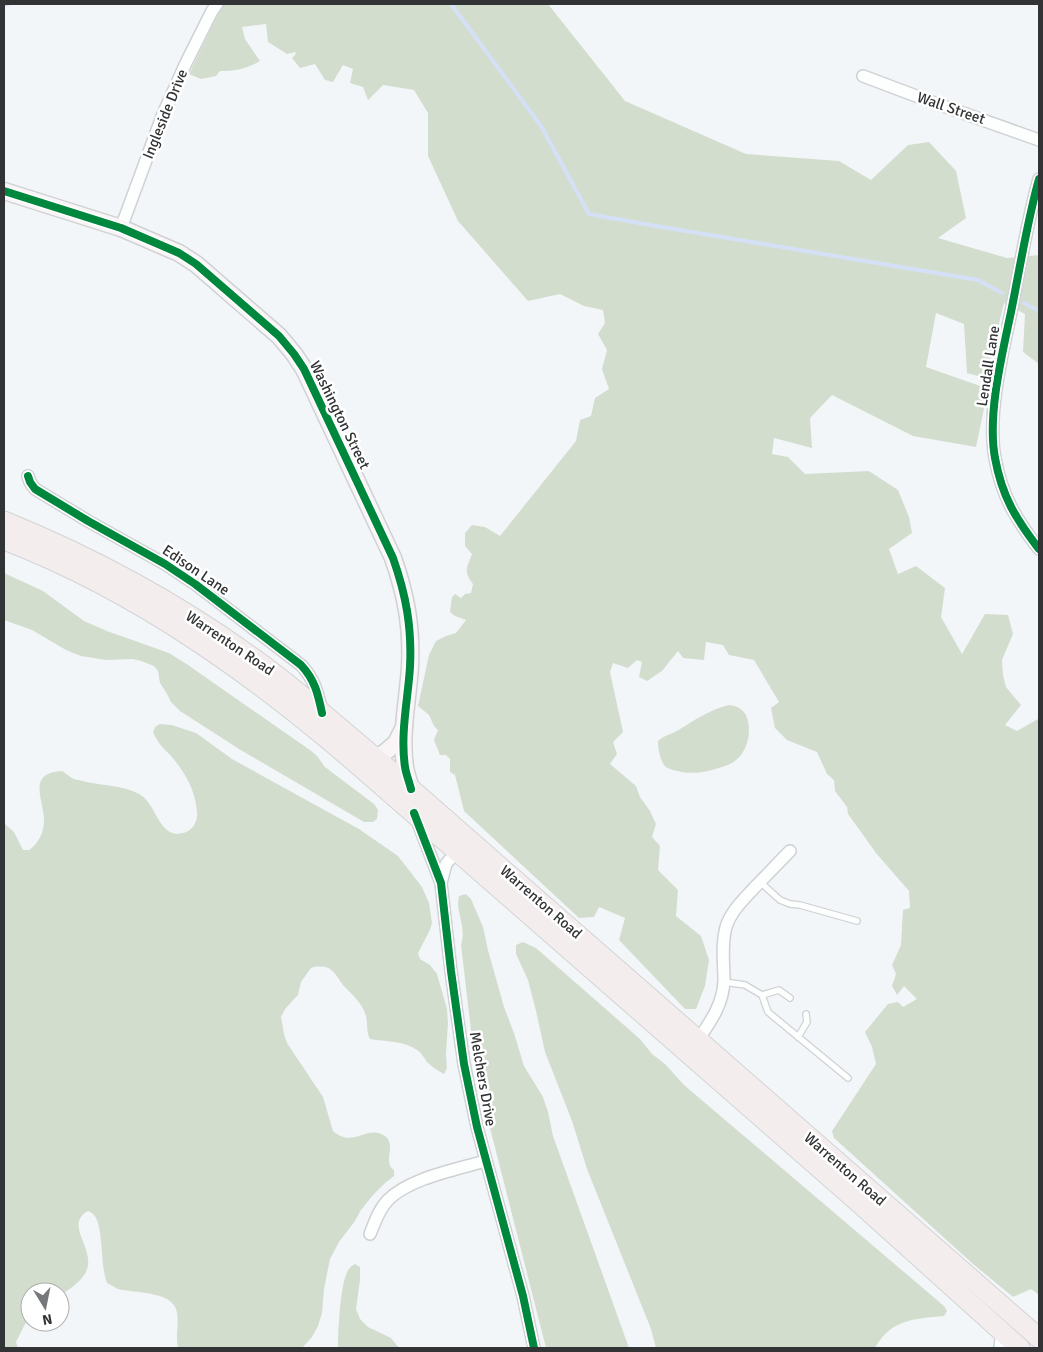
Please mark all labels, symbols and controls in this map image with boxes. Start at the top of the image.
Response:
street label: Ingleside Drive [139,66,191,162]
street label: Wall Street [915,88,987,128]
street label: Lendall Lane [973,324,1003,408]
street label: Washington Street [306,358,374,472]
street label: Edison Lane [159,541,233,599]
street label: Warrenton Road [182,607,278,679]
street label: Warrenton Road [496,861,586,943]
street label: Melchers Drive [466,1030,500,1128]
street label: Warrenton Road [800,1128,890,1210]
north arrow [20,1282,70,1332]
text: N [41,1310,53,1329]

